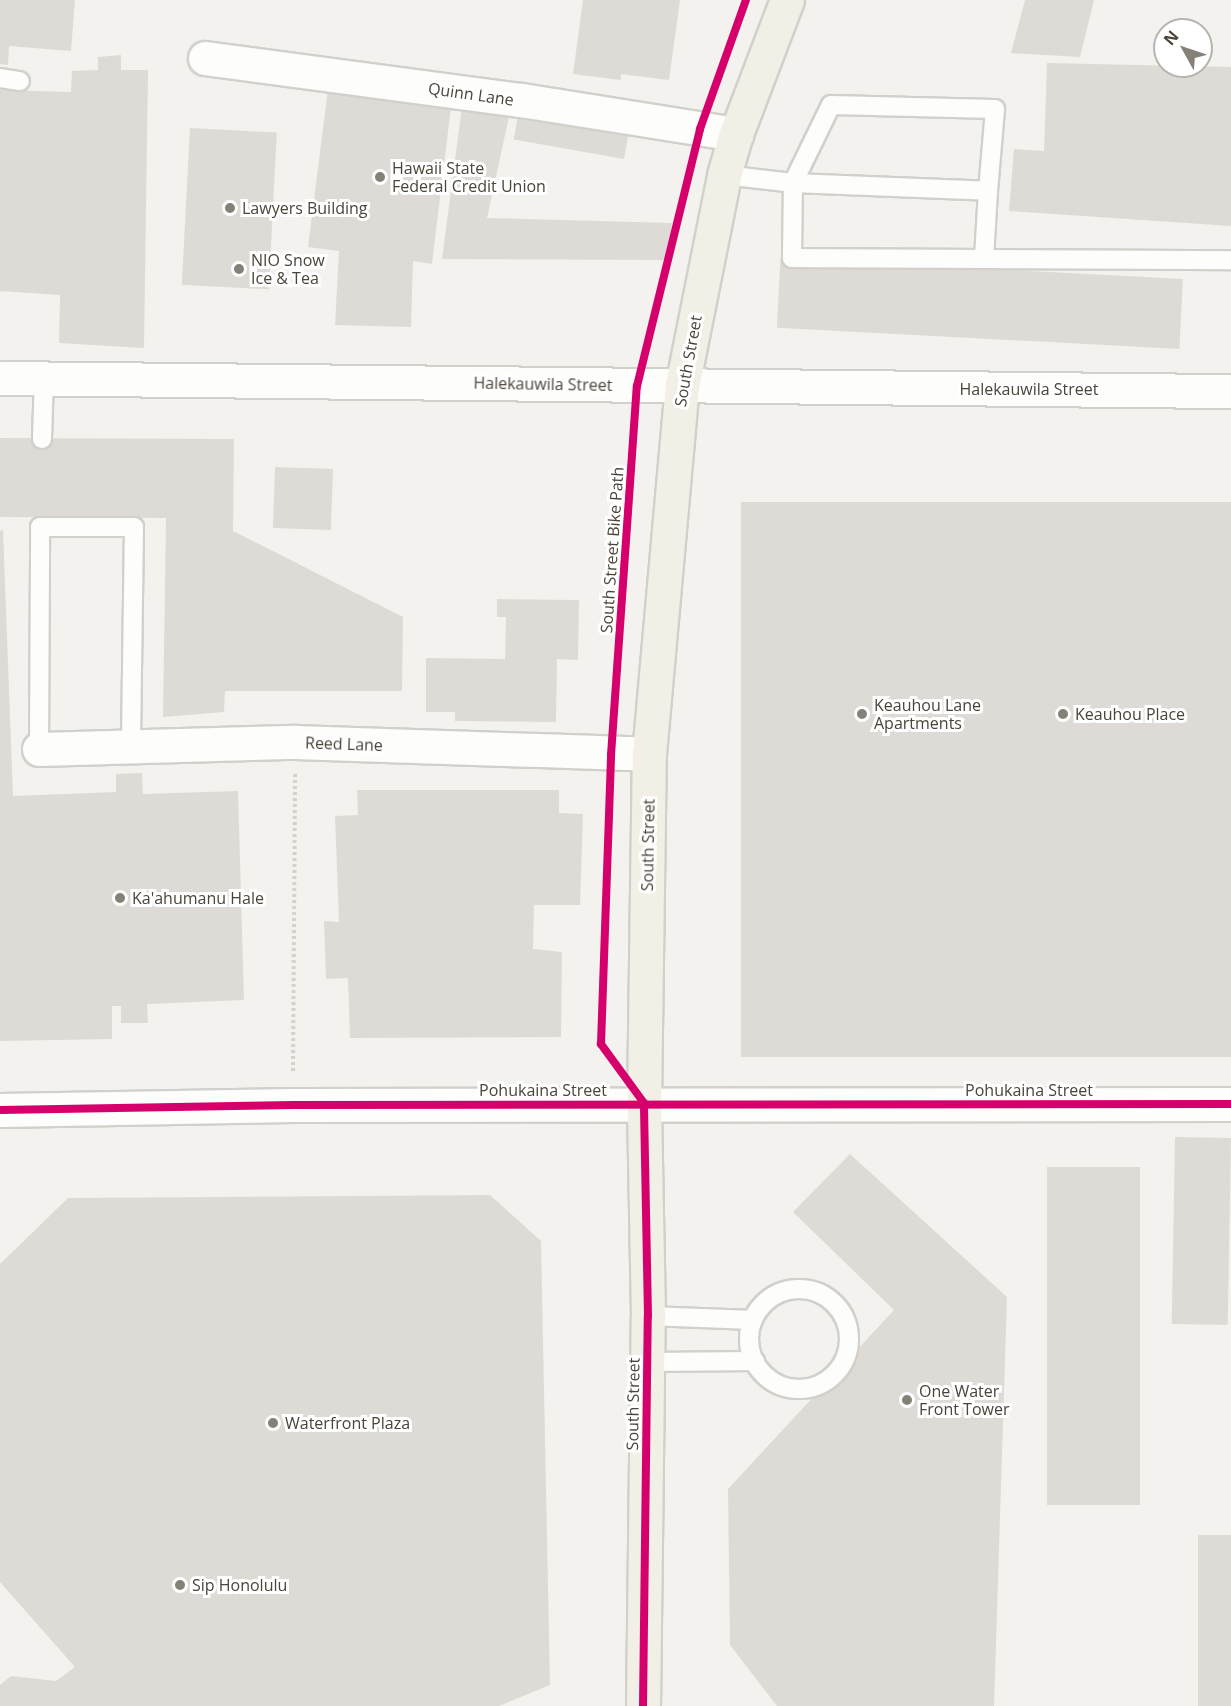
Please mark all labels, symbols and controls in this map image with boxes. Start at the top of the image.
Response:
north arrow [1153,18,1213,78]
text: N [1158,26,1183,50]
street label: Quinn Lane [427,79,515,109]
place label: Hawaii State Federal Credit Union [392,158,546,196]
marker: Hawaii State Federal Credit Union [373,170,387,184]
place label: Lawyers Building [242,198,368,218]
marker: Lawyers Building [223,201,237,215]
place label: NIO Snow Ice & Tea [251,250,325,288]
marker: NIO Snow Ice & Tea [232,262,246,276]
street label: South Street [671,314,705,408]
street label: Halekauwila Street [473,373,613,395]
street label: Halekauwila Street [959,379,1099,399]
street label: South Street Bike Path [597,466,627,634]
place label: Keauhou Lane Apartments [874,695,981,733]
place label: Keauhou Place [1075,704,1185,724]
marker: Keauhou Lane Apartments [855,707,869,721]
marker: Keauhou Place [1056,707,1070,721]
street label: Reed Lane [305,733,383,755]
street label: South Street [638,799,658,891]
place label: Ka'ahumanu Hale [132,888,264,908]
marker: Ka'ahumanu Hale [113,891,127,905]
street label: Pohukaina Street [479,1080,607,1100]
street label: Pohukaina Street [965,1080,1093,1100]
street label: South Street [623,1358,643,1450]
place label: One Water Front Tower [919,1381,1009,1419]
marker: One Water Front Tower [900,1393,914,1407]
place label: Waterfront Plaza [285,1413,410,1433]
marker: Waterfront Plaza [266,1416,280,1430]
place label: Sip Honolulu [192,1575,287,1595]
marker: Sip Honolulu [173,1578,187,1592]

